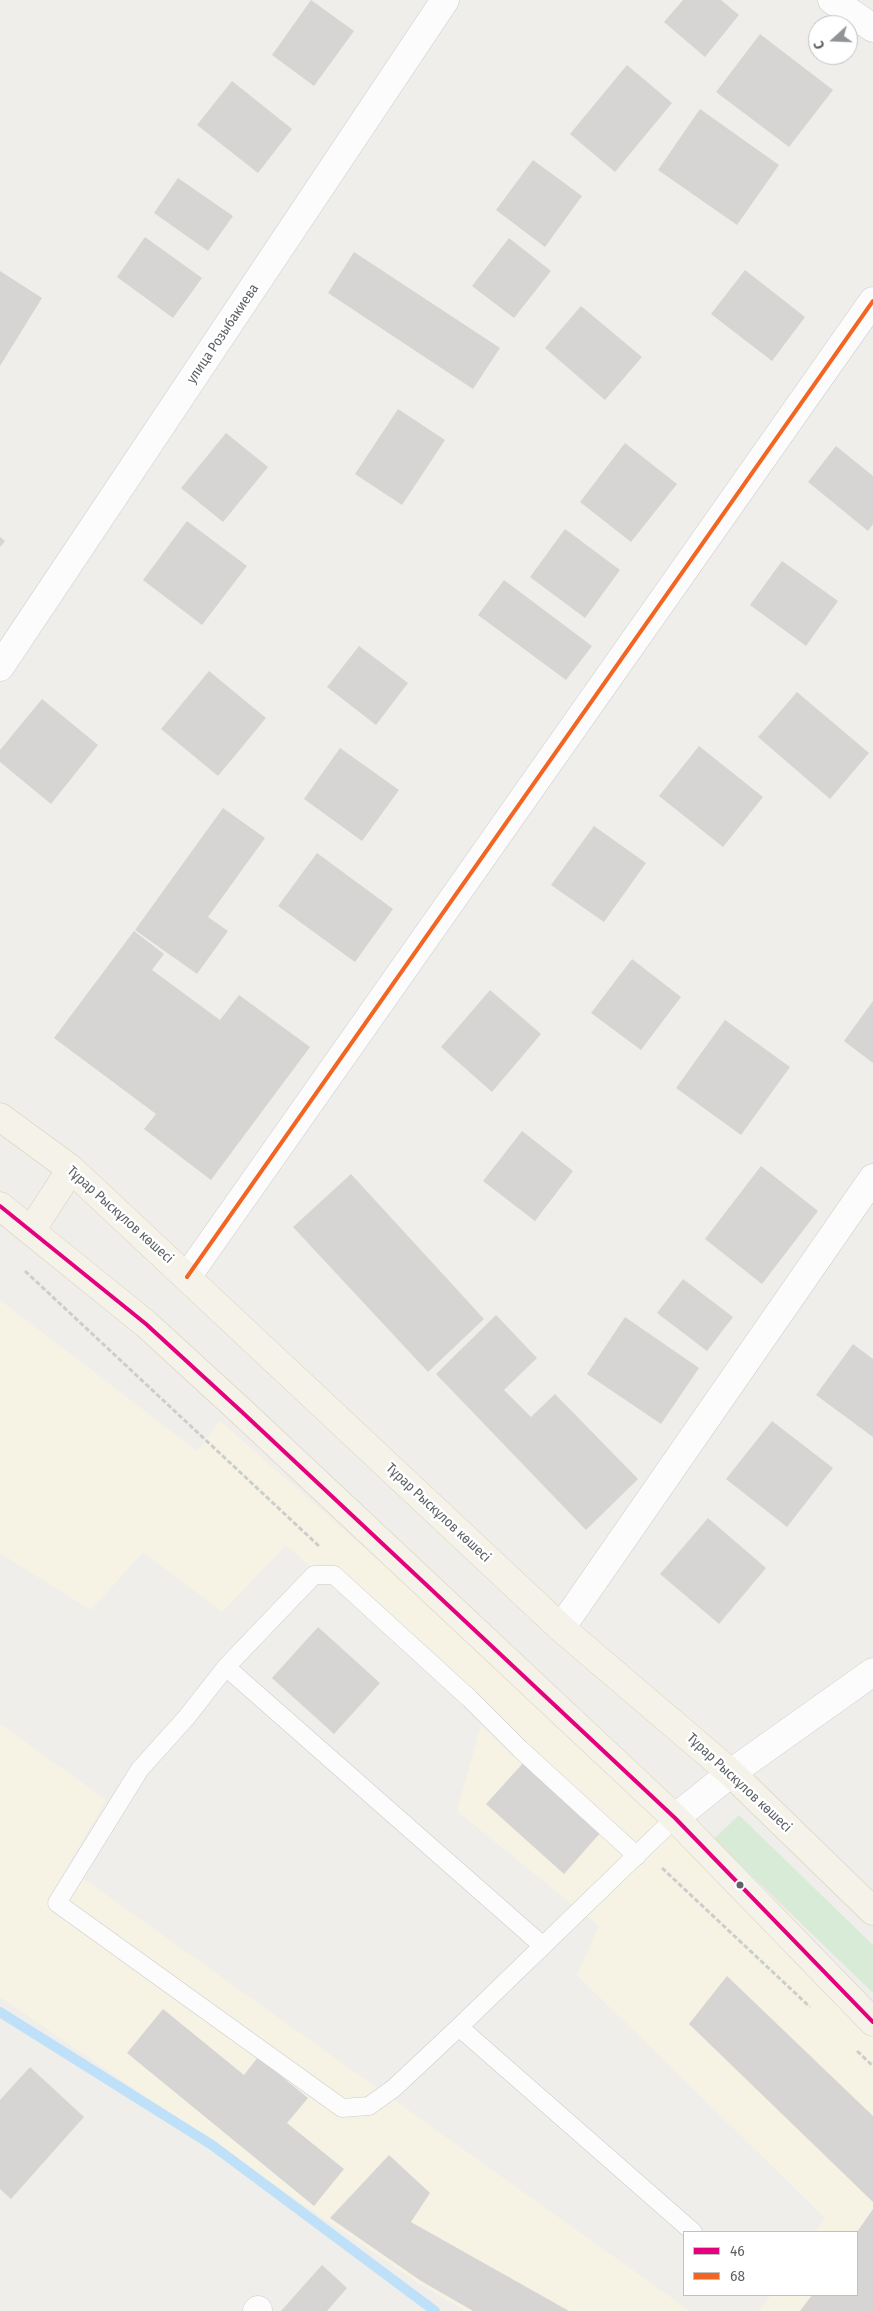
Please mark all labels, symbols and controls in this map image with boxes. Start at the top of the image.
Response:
north arrow [808,15,858,65]
text: С [810,39,829,51]
street label: улица Розыбакиева [183,281,263,387]
street label: Тұрар Рыскұлов көшесі [63,1163,177,1267]
street label: Тұрар Рыскұлов көшесі [382,1460,494,1566]
street label: Тұрар Рыскұлов көшесі [683,1730,795,1836]
unlabelled marker [735,1880,745,1890]
legend [683,2231,858,2296]
text: 46 [730,2242,745,2260]
text: 68 [730,2267,745,2285]

